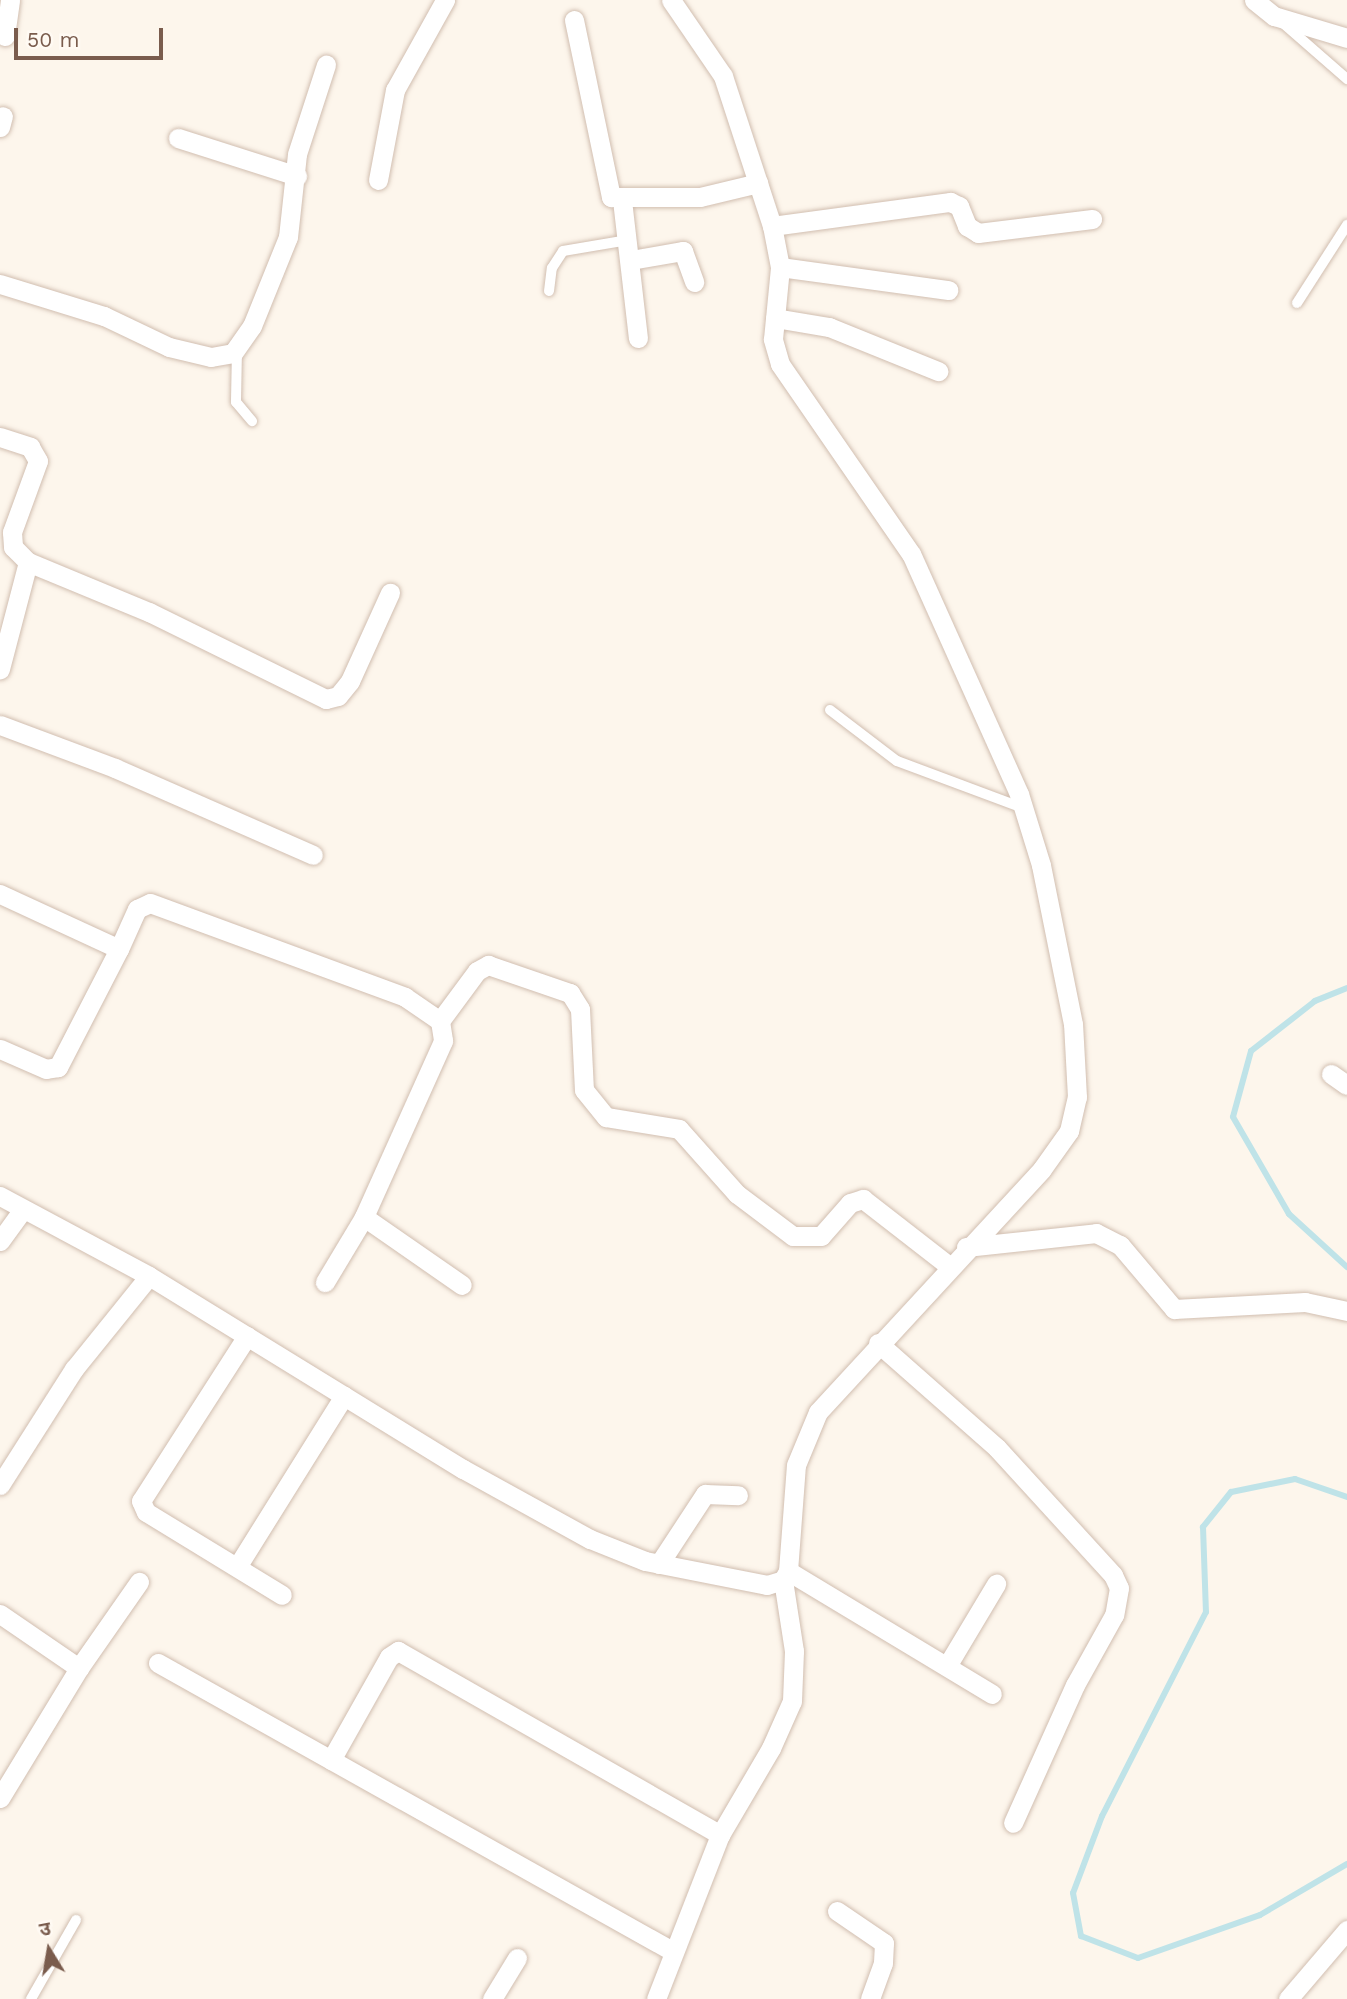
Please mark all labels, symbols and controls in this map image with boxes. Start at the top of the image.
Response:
scale bar [18,14,166,58]
text: 50 m [27,27,79,52]
north arrow [14,1915,84,1985]
text: उ [37,1917,53,1941]

